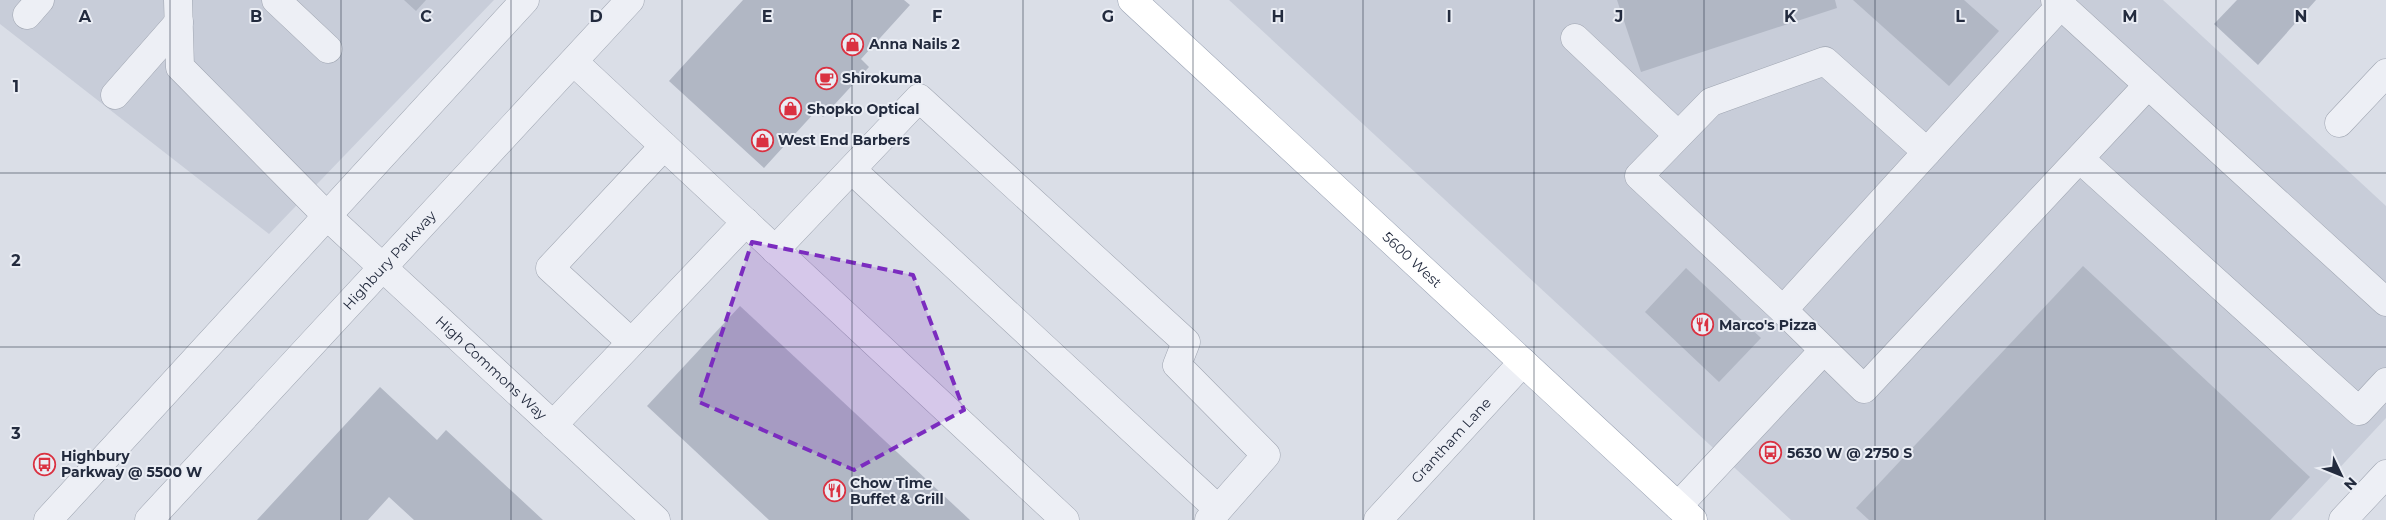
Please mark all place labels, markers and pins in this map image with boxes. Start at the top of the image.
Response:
shop icon: Anna Nails 2 [841,32,865,56]
place label: Anna Nails 2 [868,35,960,53]
cafe icon: Shirokuma [814,66,838,90]
place label: Shirokuma [842,69,922,87]
shop icon: Shopko Optical [779,97,803,121]
place label: Shopko Optical [807,100,919,118]
shop icon: West End Barbers [750,128,774,152]
place label: West End Barbers [778,131,910,149]
restaurant icon: Marco's Pizza [1691,313,1715,337]
place label: Marco's Pizza [1719,316,1817,334]
bus stop icon: 5630 W @ 2750 S [1759,441,1783,465]
place label: 5630 W @ 2750 S [1787,444,1912,462]
place label: Highbury Parkway @ 5500 W [61,447,202,481]
bus stop icon: Highbury Parkway @ 5500 W [33,452,57,476]
place label: Chow Time Buffet & Grill [850,474,944,508]
restaurant icon: Chow Time Buffet & Grill [822,479,846,503]

